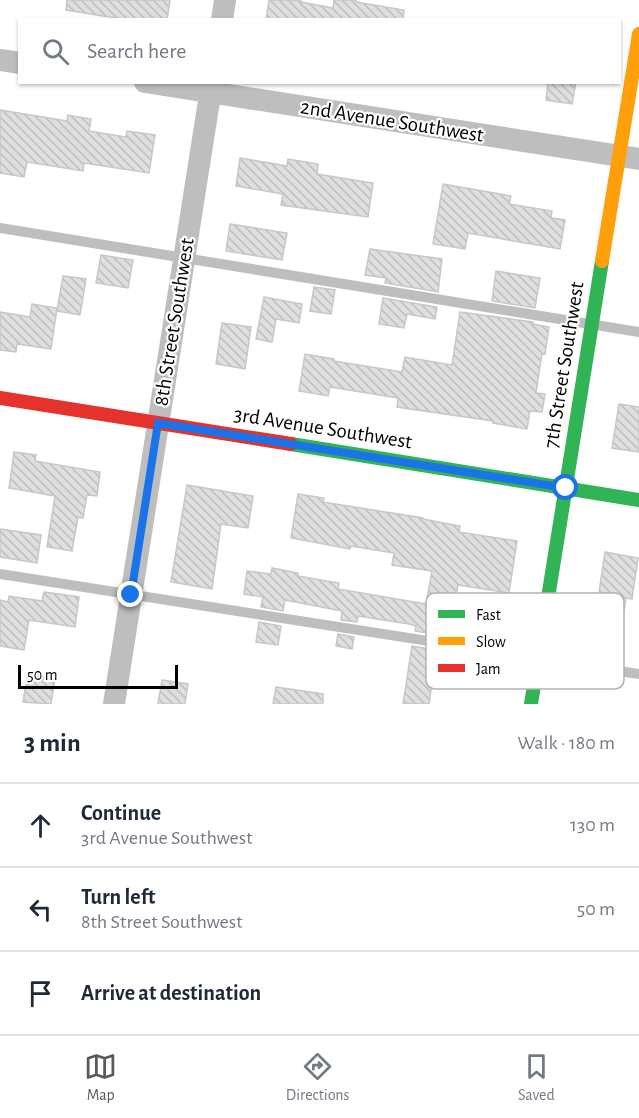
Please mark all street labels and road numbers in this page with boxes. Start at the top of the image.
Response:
street label: 2nd Avenue Southwest [299,96,485,146]
street label: 8th Street Southwest [150,236,198,407]
street label: 7th Street Southwest [540,280,588,450]
street label: 3rd Avenue Southwest [232,404,414,453]

